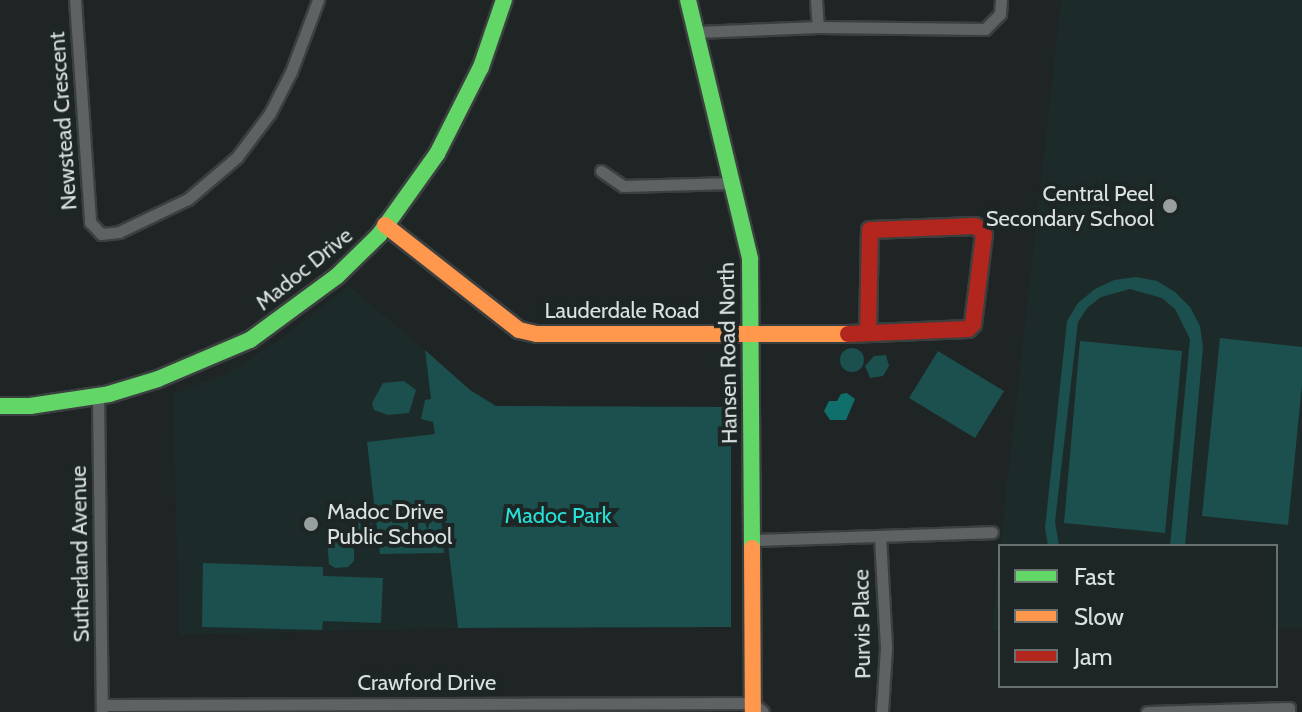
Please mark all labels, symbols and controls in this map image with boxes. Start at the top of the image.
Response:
street label: Newstead Crescent [44,31,82,211]
place label: Central Peel Secondary School [986,180,1154,232]
marker: Central Peel Secondary School [1161,197,1179,215]
street label: Madoc Drive [250,222,358,316]
street label: Hansen Road North [713,262,743,444]
street label: Lauderdale Road [544,298,700,324]
street label: Sutherland Avenue [65,465,95,643]
place label: Madoc Drive Public School [327,498,452,550]
park label: Madoc Park [504,503,612,529]
marker: Madoc Drive Public School [302,515,320,533]
legend [998,544,1278,688]
text: Fast [1074,562,1115,591]
street label: Purvis Place [848,569,876,679]
text: Slow [1074,602,1124,631]
text: Jam [1074,642,1112,671]
street label: Crawford Drive [358,670,496,696]

